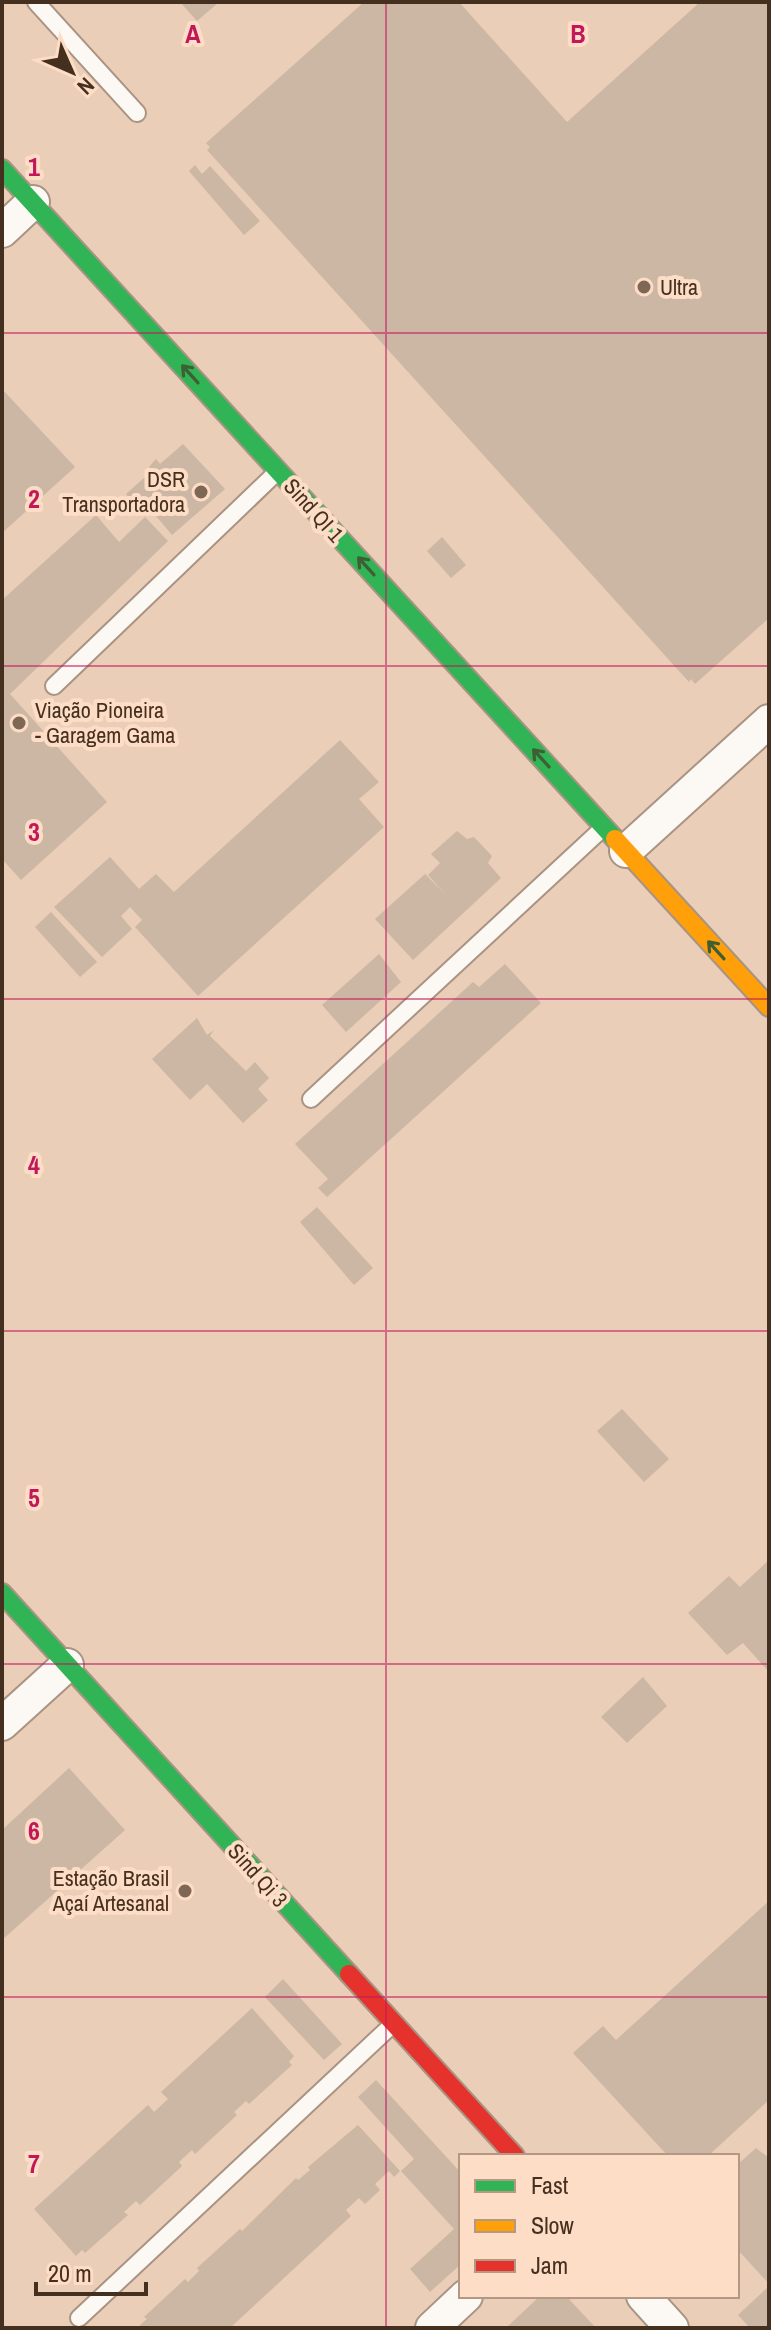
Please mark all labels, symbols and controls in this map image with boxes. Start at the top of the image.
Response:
text: A [185,16,201,51]
text: B [570,16,586,51]
north arrow [32,32,112,112]
text: N [71,71,101,101]
text: 1 [28,149,40,184]
place label: Ultra [660,272,698,302]
marker: Ultra [635,278,653,296]
one-way arrow [181,364,200,384]
place label: DSR Transportadora [62,464,185,519]
street label: Sind QI 1 [277,472,351,548]
text: 2 [28,481,40,516]
marker: DSR Transportadora [192,483,210,501]
one-way arrow [356,556,375,576]
place label: Viação Pioneira - Garagem Gama [35,695,175,750]
marker: Viação Pioneira - Garagem Gama [10,714,28,732]
one-way arrow [531,748,550,768]
text: 3 [28,814,40,849]
one-way arrow [708,940,726,960]
text: 4 [28,1147,40,1182]
text: 5 [28,1480,40,1515]
text: 6 [28,1813,40,1848]
street label: Sind Qi 3 [221,1837,295,1913]
place label: Estação Brasil Açaí Artesanal [52,1863,169,1918]
marker: Estação Brasil Açaí Artesanal [176,1882,194,1900]
text: 7 [28,2146,40,2181]
legend [459,2154,739,2298]
text: Fast [531,2169,569,2201]
text: Slow [531,2209,574,2241]
scale bar [36,2246,146,2296]
text: Jam [531,2249,568,2281]
text: 20 m [48,2257,92,2289]

